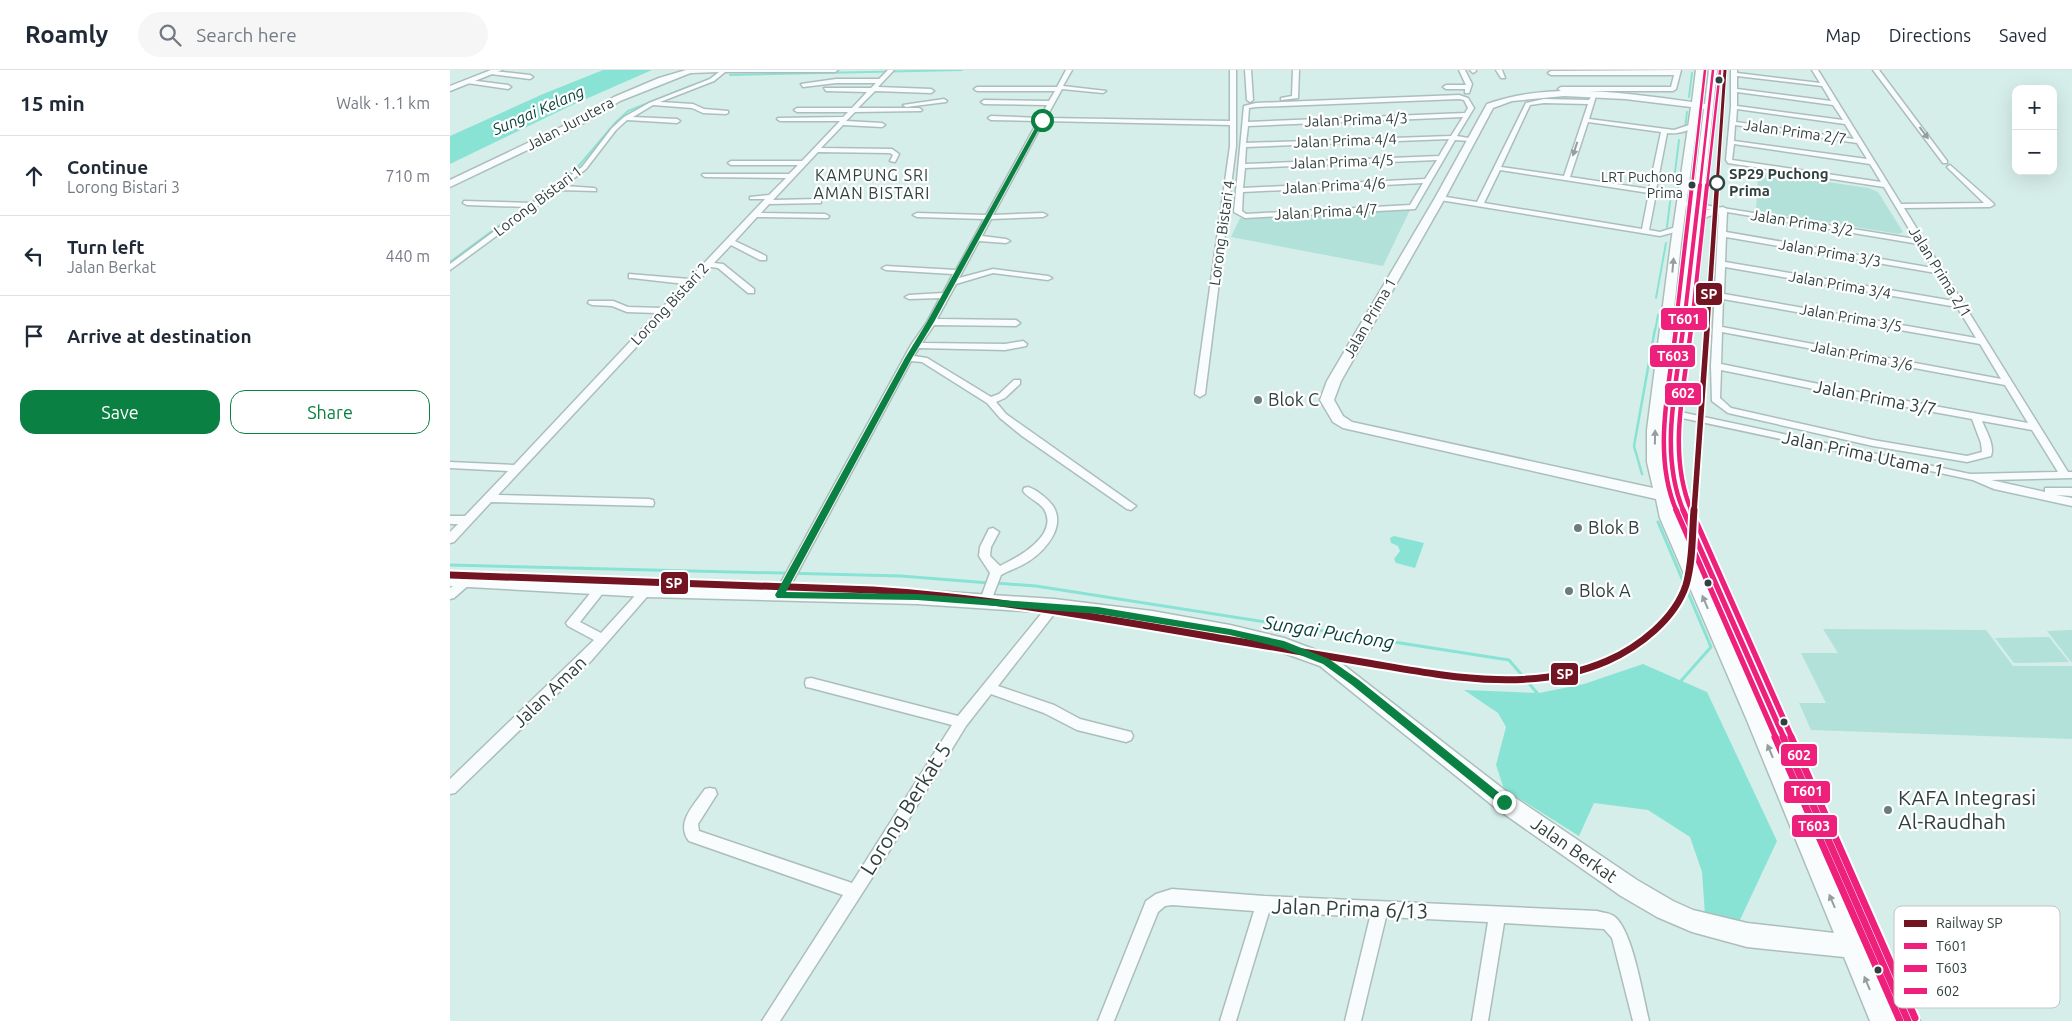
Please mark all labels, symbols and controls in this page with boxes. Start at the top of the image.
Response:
search box [138,12,488,57]
text: Roamly [25,21,108,48]
icon: search [156,21,184,49]
text: Search here [196,24,297,46]
text: Map [1825,25,1861,45]
text: Directions [1889,25,1971,45]
text: Saved [1999,25,2047,45]
unlabelled marker [1714,75,1724,85]
water label: Sungai Kelang [488,82,587,139]
map controls [2012,85,2057,175]
button: + [2012,85,2057,130]
text: 15 min [20,91,85,115]
street label: Jalan Jurutera [523,93,616,154]
text: Walk · 1.1 km [336,94,430,112]
route start [1031,109,1054,132]
street label: Jalan Prima 4/3 [1304,109,1408,130]
street label: Jalan Prima 2/7 [1743,116,1848,147]
one-way arrow [1919,126,1930,139]
street label: Jalan Prima 4/4 [1293,130,1397,151]
button: − [2012,130,2057,175]
one-way arrow [1571,142,1579,157]
street label: Jalan Prima 4/5 [1290,151,1394,172]
text: Continue [67,156,148,178]
icon: ahead [20,162,48,190]
street label: Lorong Bistari 1 [490,162,585,239]
place label: SP29 Puchong Prima [1729,165,1829,199]
district label: KAMPUNG SRI AMAN BISTARI [814,166,930,202]
text: 710 m [385,167,430,185]
place label: LRT Puchong Prima [1601,169,1683,201]
street label: Jalan Prima 4/6 [1282,174,1386,197]
marker: SP29 Puchong Prima [1709,175,1725,191]
text: Lorong Bistari 3 [67,178,180,196]
street label: Lorong Bistari 4 [1206,179,1237,287]
marker: LRT Puchong Prima [1687,180,1697,190]
street label: Jalan Prima 4/7 [1274,200,1378,223]
street label: Jalan Prima 3/2 [1750,206,1855,239]
street label: Jalan Prima 2/1 [1906,223,1975,320]
street label: Jalan Prima 3/3 [1778,235,1883,270]
text: Turn left [67,236,145,258]
icon: left [20,242,48,270]
text: 440 m [385,247,430,265]
one-way arrow [1670,257,1678,273]
text: Jalan Berkat [67,258,156,276]
street label: Lorong Bistari 2 [627,259,712,348]
street label: Jalan Prima 3/4 [1788,267,1893,302]
street label: Jalan Prima 1 [1340,275,1399,361]
line badge: SP [1695,282,1723,306]
text: SP [1701,286,1718,302]
street label: Jalan Prima 3/5 [1799,300,1904,335]
line badge: T601 [1660,307,1708,331]
text: T601 [1668,311,1700,327]
icon: arrive [20,322,48,350]
text: Arrive at destination [67,325,252,347]
street label: Jalan Prima 3/6 [1810,337,1915,374]
line badge: T603 [1649,344,1696,368]
text: T603 [1657,348,1689,364]
street label: Jalan Prima 3/7 [1812,375,1938,419]
line badge: 602 [1664,382,1702,406]
text: 602 [1671,385,1695,401]
place label: Blok C [1268,389,1319,409]
button: Save [20,390,220,434]
button: Share [230,390,430,434]
marker: Blok C [1252,394,1264,406]
street label: Jalan Prima Utama 1 [1780,426,1946,480]
one-way arrow [1651,428,1659,444]
place label: Blok B [1588,517,1639,537]
marker: Blok B [1572,522,1584,534]
line badge: SP [660,571,689,595]
text: SP [666,575,683,591]
unlabelled marker [1703,578,1713,588]
place label: Blok A [1579,580,1631,600]
marker: Blok A [1563,585,1575,597]
one-way arrow [1700,595,1708,609]
water label: Sungai Puchong [1261,611,1396,653]
street label: Jalan Aman [509,652,590,731]
line badge: SP [1550,662,1579,686]
text: SP [1557,666,1574,682]
unlabelled marker [1779,717,1789,727]
street label: Lorong Berkat 5 [855,738,955,879]
line badge: 602 [1780,743,1818,767]
one-way arrow [1765,744,1773,758]
text: 602 [1787,747,1811,763]
line badge: T601 [1783,780,1831,804]
text: T601 [1791,783,1823,799]
place label: KAFA Integrasi Al-Raudhah [1898,785,2036,833]
route end [1493,791,1516,814]
marker: KAFA Integrasi Al-Raudhah [1882,804,1894,816]
street label: Jalan Berkat [1528,812,1621,886]
line badge: T603 [1791,814,1838,838]
text: T603 [1798,818,1830,834]
street label: Jalan Prima 6/13 [1271,893,1429,923]
one-way arrow [1828,894,1836,908]
legend [1894,906,2060,1008]
text: Railway SP [1936,915,2003,931]
text: T601 [1936,938,1967,954]
text: T603 [1936,960,1967,976]
unlabelled marker [1873,965,1883,975]
one-way arrow [1862,976,1870,991]
text: 602 [1936,983,1960,999]

